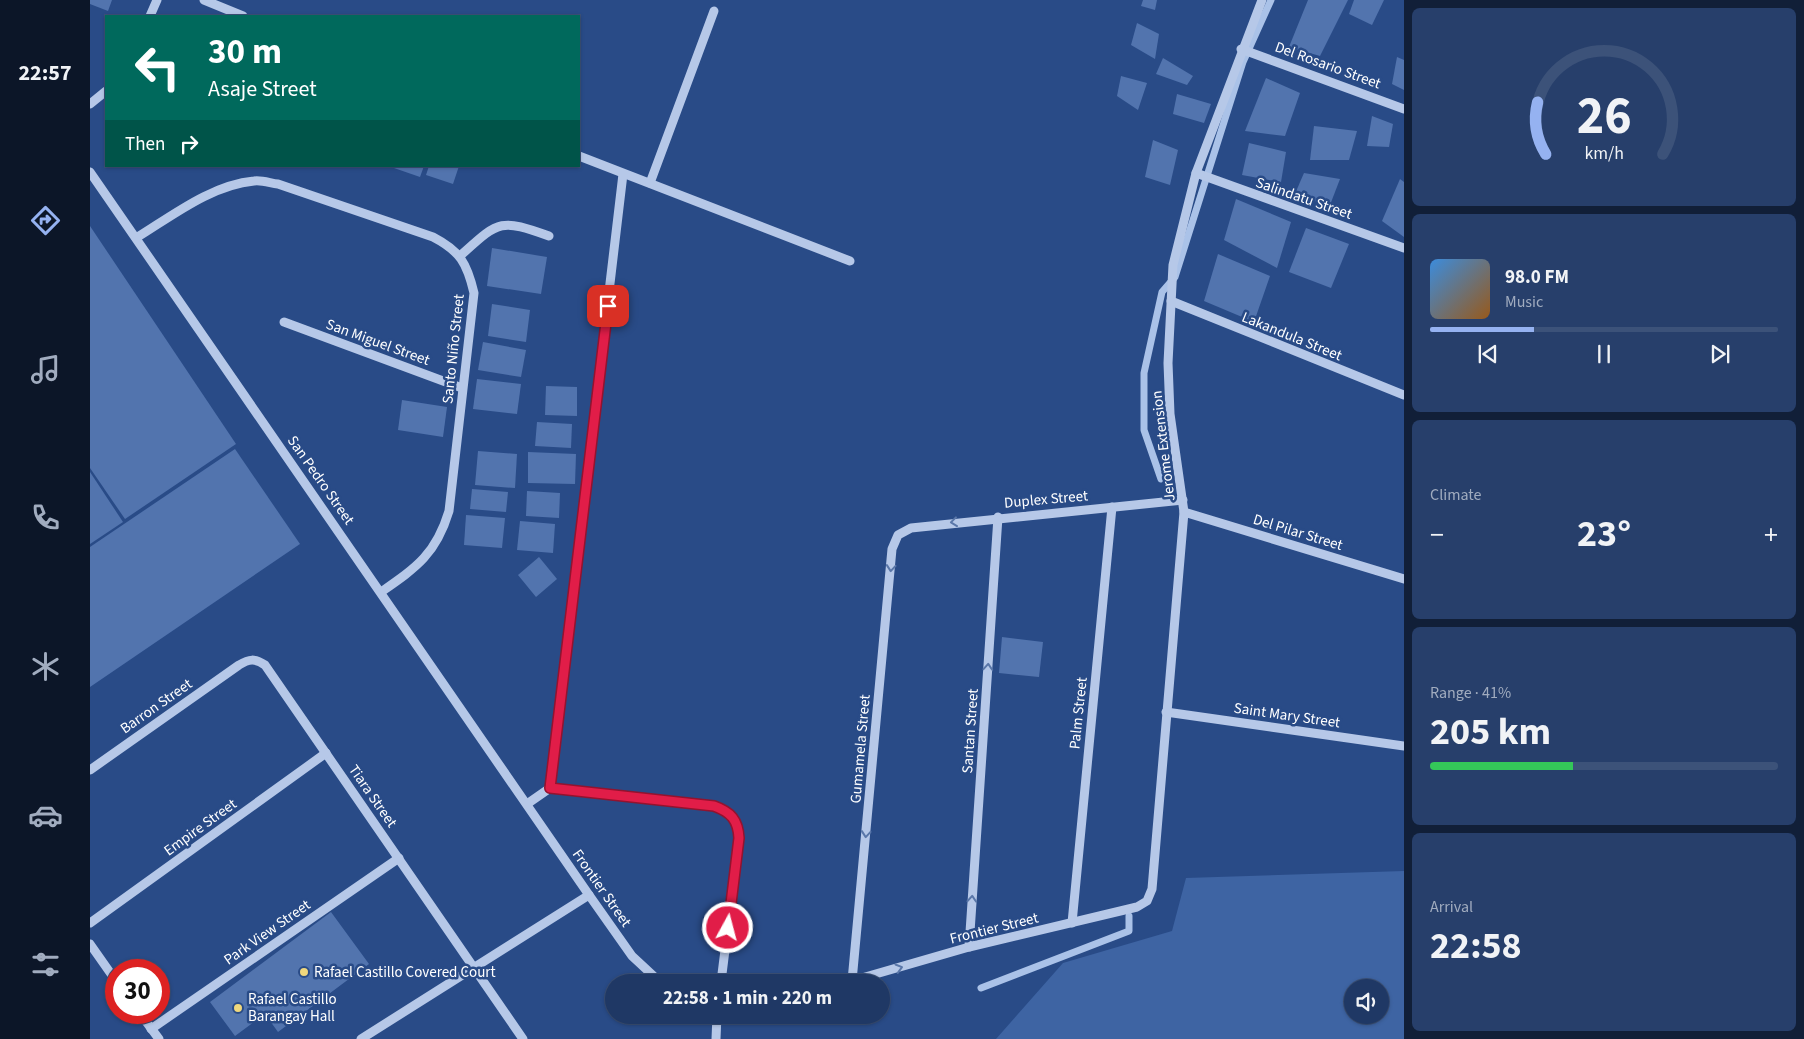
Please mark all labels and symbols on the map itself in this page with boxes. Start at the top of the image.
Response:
street label: Del Rosario Street [1272,37,1384,94]
street label: Salindatu Street [1253,172,1355,225]
pin [587,285,629,327]
street label: Santo Niño Street [437,293,470,405]
street label: Lakandula Street [1239,307,1345,366]
street label: San Miguel Street [323,314,433,371]
street label: Jerome Extension [1146,389,1181,502]
street label: San Pedro Street [282,431,359,529]
street label: Duplex Street [1003,485,1089,514]
street label: Del Pilar Street [1250,509,1345,556]
one-way arrow [950,517,958,527]
one-way arrow [886,564,897,572]
one-way arrow [982,662,993,670]
street label: Barron Street [116,674,197,739]
street label: Palm Street [1064,676,1093,750]
street label: Santan Street [957,688,984,774]
street label: Gumamela Street [845,694,876,804]
street label: Saint Mary Street [1232,698,1341,733]
street label: Tiara Street [343,761,402,832]
street label: Empire Street [160,794,241,861]
one-way arrow [861,830,872,838]
street label: Frontier Street [567,845,636,931]
one-way arrow [967,894,978,902]
street label: Park View Street [220,895,315,970]
position arrow [701,901,753,953]
street label: Frontier Street [948,907,1041,950]
speed limit sign: 30 [105,959,170,1024]
place label: Rafael Castillo Covered Court [314,962,496,983]
one-way arrow [894,963,903,973]
marker: Rafael Castillo Covered Court [298,966,310,978]
place label: Rafael Castillo Barangay Hall [248,989,337,1027]
marker: Rafael Castillo Barangay Hall [232,1002,244,1014]

